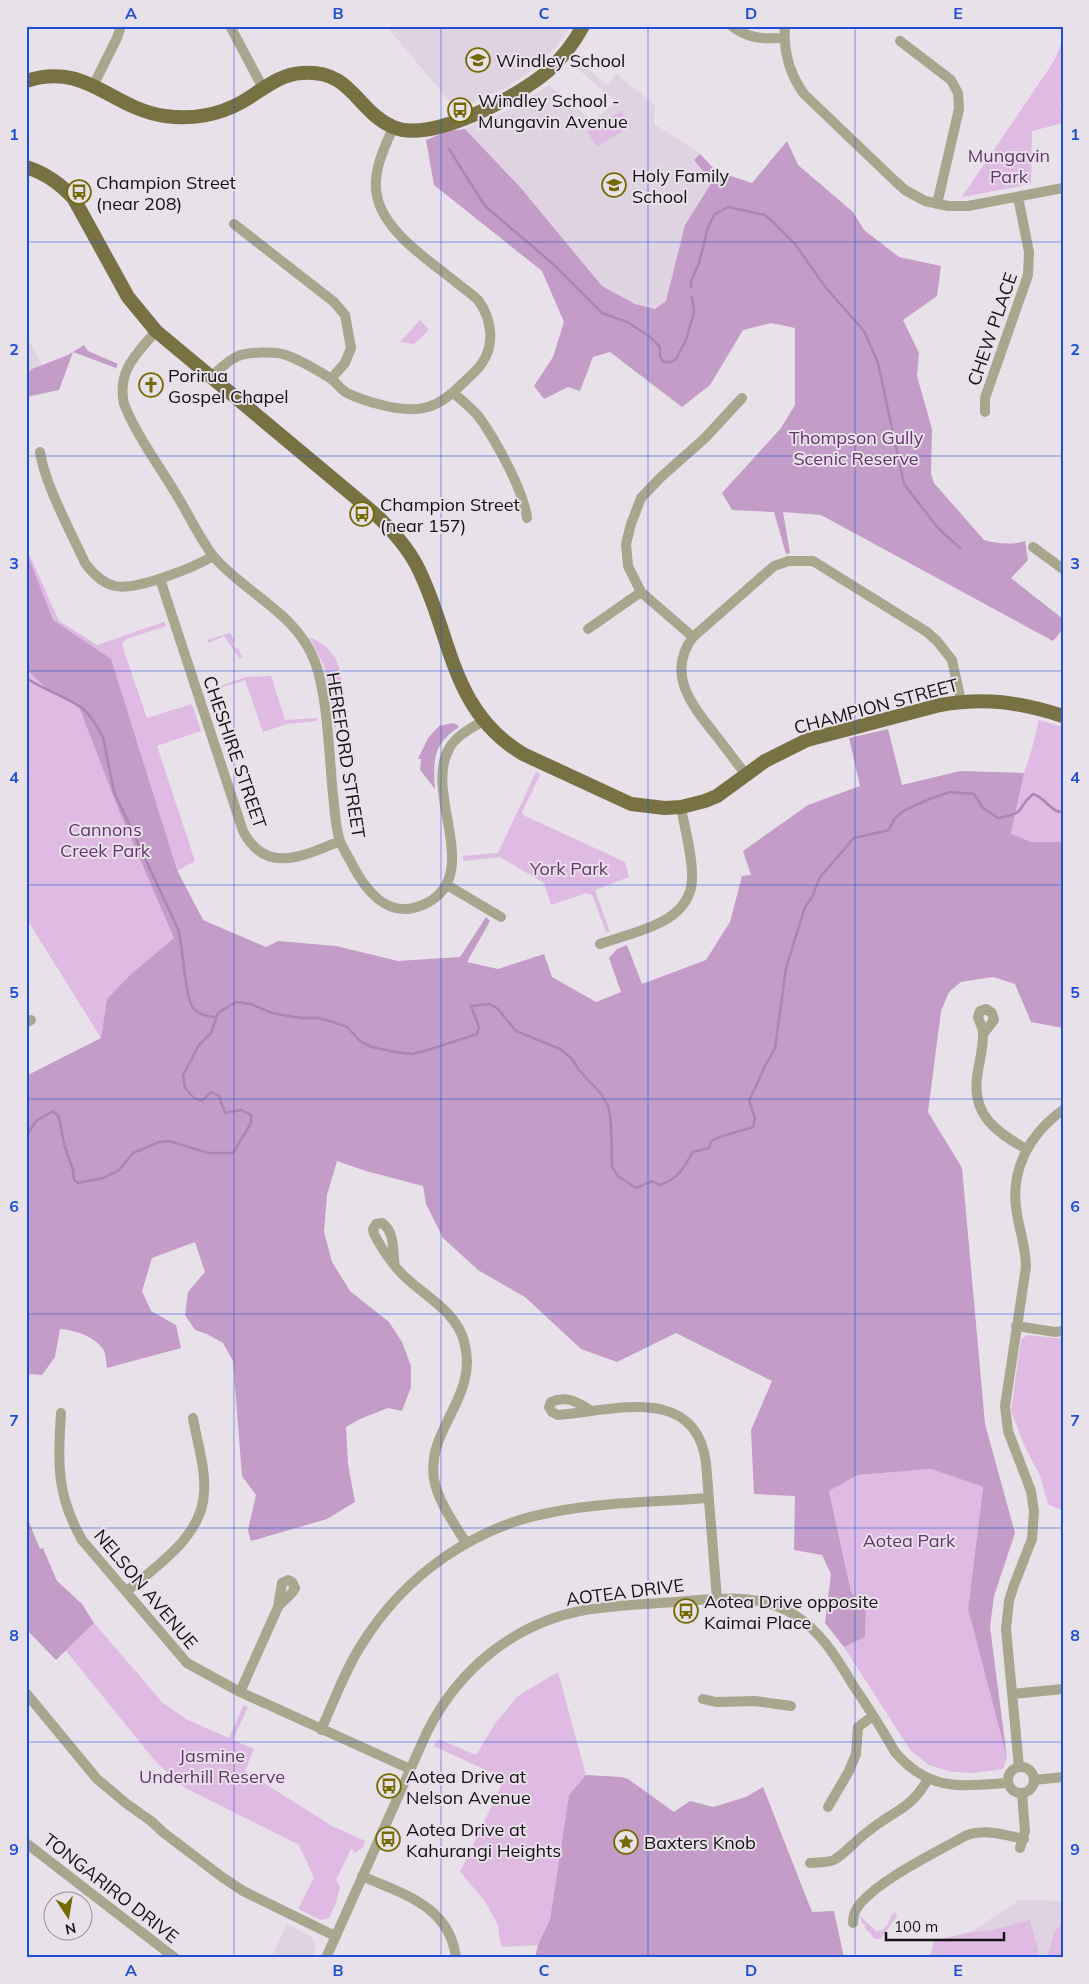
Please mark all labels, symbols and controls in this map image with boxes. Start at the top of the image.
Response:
text: A [125,3,137,23]
text: B [332,3,344,23]
text: C [539,3,550,23]
text: D [745,3,757,23]
text: E [953,3,963,23]
school or university icon: Windley School [465,47,491,73]
place label: Windley School [496,49,625,72]
place label: Windley School - Mungavin Avenue [478,89,628,133]
bus stop icon: Windley School - Mungavin Avenue [447,97,473,123]
text: 1 [9,124,19,144]
text: 1 [1070,124,1080,144]
park label: Mungavin Park [968,144,1050,188]
place label: Holy Family School [632,164,730,208]
place label: Champion Street (near 208) [96,171,236,215]
school or university icon: Holy Family School [601,172,627,198]
bus stop icon: Champion Street (near 208) [66,179,92,205]
street label: CHEW PLACE [962,269,1022,389]
text: 2 [9,339,19,359]
text: 2 [1070,339,1080,359]
place label: Porirua Gospel Chapel [168,364,288,408]
church icon: Porirua Gospel Chapel [138,372,164,398]
park label: Thompson Gully Scenic Reserve [789,426,924,470]
place label: Champion Street (near 157) [380,493,520,537]
bus stop icon: Champion Street (near 157) [349,501,375,527]
text: 3 [9,553,19,573]
text: 3 [1070,553,1080,573]
street label: HEREFORD STREET [322,670,371,840]
street label: CHESHIRE STREET [198,673,272,831]
street label: CHAMPION STREET [791,673,961,739]
text: 4 [9,767,19,787]
text: 4 [1070,767,1080,787]
park label: Cannons Creek Park [60,818,151,862]
park label: York Park [529,857,609,880]
text: 5 [9,982,19,1002]
text: 5 [1070,982,1080,1002]
text: 6 [9,1196,19,1216]
text: 6 [1070,1196,1080,1216]
text: 7 [9,1410,19,1430]
text: 7 [1070,1410,1080,1430]
street label: NELSON AVENUE [89,1524,203,1654]
park label: Aotea Park [863,1529,956,1552]
street label: AOTEA DRIVE [565,1573,685,1611]
place label: Aotea Drive opposite Kaimai Place [704,1590,878,1634]
bus stop icon: Aotea Drive opposite Kaimai Place [673,1598,699,1624]
text: 8 [9,1625,19,1645]
text: 8 [1070,1625,1080,1645]
park label: Jasmine Underhill Reserve [139,1744,285,1788]
place label: Aotea Drive at Nelson Avenue [406,1765,531,1809]
bus stop icon: Aotea Drive at Nelson Avenue [376,1773,402,1799]
place label: Aotea Drive at Kahurangi Heights [406,1818,561,1862]
bus stop icon: Aotea Drive at Kahurangi Heights [375,1826,401,1852]
street label: TONGARIRO DRIVE [39,1829,183,1947]
place icon: Baxters Knob [613,1829,639,1855]
place label: Baxters Knob [644,1831,756,1854]
text: 9 [9,1839,19,1859]
text: 9 [1070,1839,1080,1859]
north arrow [42,1892,92,1942]
scale bar [886,1909,1004,1941]
text: 100 m [894,1917,938,1936]
text: A [125,1960,137,1980]
text: B [332,1960,344,1980]
text: C [539,1960,550,1980]
text: D [745,1960,757,1980]
text: E [953,1960,963,1980]

